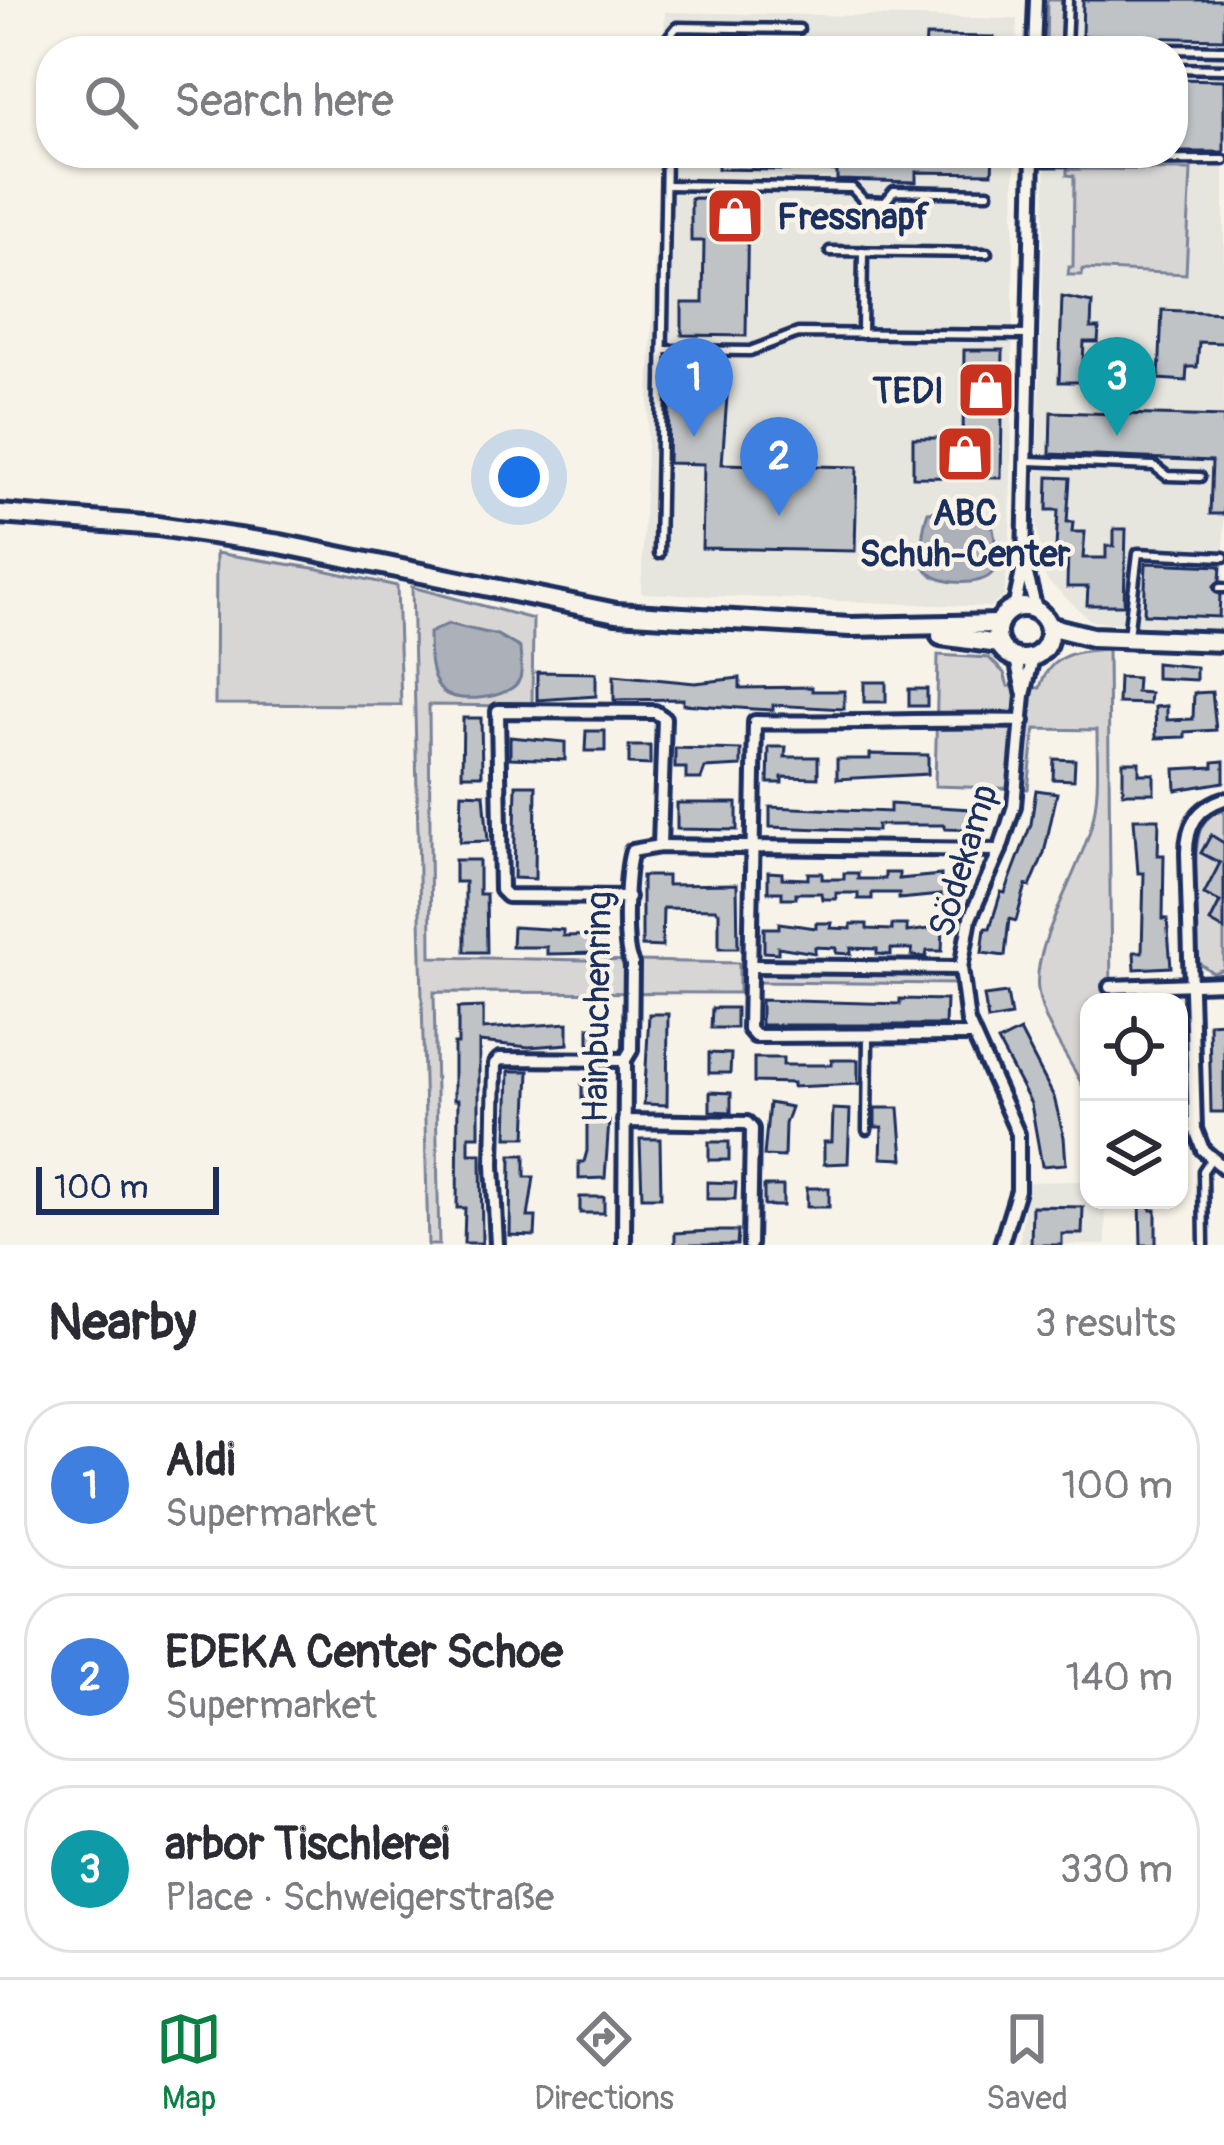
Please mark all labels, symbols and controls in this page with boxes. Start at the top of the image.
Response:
search box [36,36,1188,168]
icon: search [78,69,144,135]
text: Search here [174,74,394,130]
shop icon: Fressnapf [704,185,766,247]
place label: Fressnapf [777,195,930,240]
pin: 3 [1078,337,1156,436]
pin: 1 [655,338,733,437]
shop icon: TEDI [955,359,1017,421]
place label: TEDI [873,369,944,414]
pin: 2 [740,417,818,516]
shop icon: ABC Schuh-Center [934,423,996,485]
your location [489,447,549,507]
place label: ABC Schuh-Center [860,491,1072,577]
street label: Södekamp [919,779,1008,942]
street label: Hainbuchenring [573,891,622,1123]
map controls [1080,993,1188,1209]
button: locate [1080,993,1188,1101]
button: layers [1080,1101,1188,1209]
scale bar [36,1161,219,1214]
text: 100 m [54,1167,148,1208]
text: Nearby [48,1291,196,1355]
text: 3 results [1035,1299,1176,1348]
text: Aldi [165,1433,235,1489]
text: 1 [82,1461,98,1510]
text: 100 m [1061,1461,1173,1510]
text: Supermarket [165,1489,377,1538]
text: EDEKA Center Schoe [165,1625,563,1681]
text: 2 [79,1653,101,1702]
text: 140 m [1065,1653,1173,1702]
text: Supermarket [165,1681,377,1730]
text: arbor Tischlerei [165,1817,449,1873]
text: 3 [79,1845,101,1894]
text: 330 m [1060,1845,1173,1894]
text: Place · Schweigerstraße [165,1873,554,1922]
tab: Map [156,2006,222,2119]
tab: Directions [534,2006,674,2119]
tab: Saved [986,2006,1068,2119]

